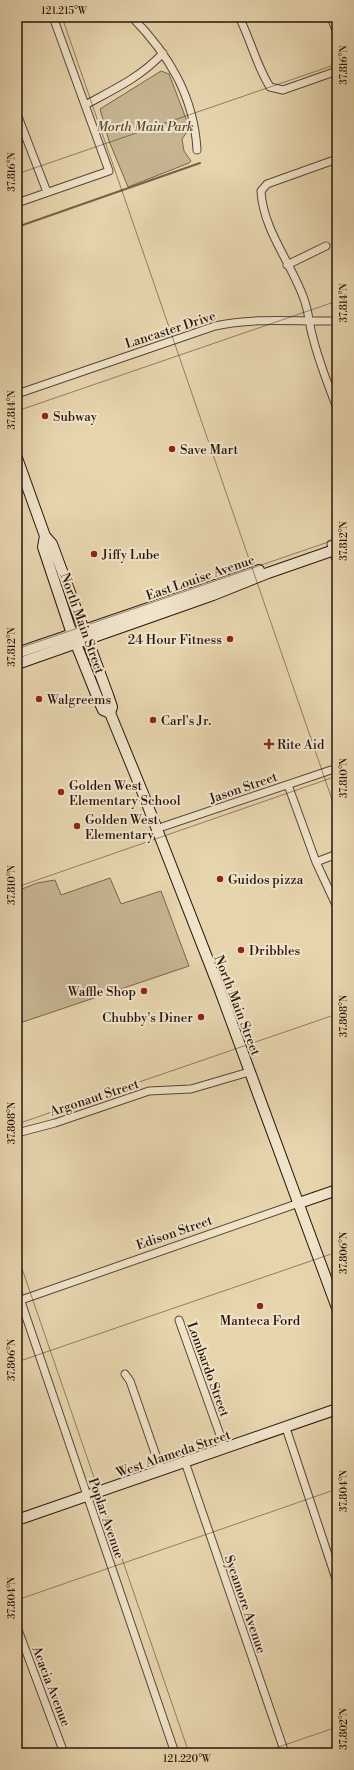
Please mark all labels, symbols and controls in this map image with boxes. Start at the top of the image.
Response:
text: 121.215°W [41,5,88,17]
text: 37.816°N [338,45,350,85]
park label: Morth Main Park [96,119,194,135]
text: 37.816°N [6,152,18,192]
text: 37.814°N [338,283,350,323]
street label: Lancaster Drive [123,308,218,352]
text: 37.814°N [6,390,18,430]
place label: Subway [53,409,98,425]
marker: Subway [40,411,50,421]
place label: Save Mart [180,442,238,458]
marker: Save Mart [167,444,177,454]
text: 37.812°N [338,521,350,561]
place label: Jiffy Lube [101,547,160,563]
marker: Jiffy Lube [89,549,99,559]
street label: East Louise Avenue [144,552,257,604]
street label: North Main Street [56,571,108,676]
text: 37.812°N [6,627,18,667]
place label: 24 Hour Fitness [128,632,222,648]
marker: 24 Hour Fitness [225,634,235,644]
place label: Walgreems [46,692,111,708]
marker: Walgreems [34,694,44,704]
place label: Carl's Jr. [161,713,211,729]
marker: Carl's Jr. [148,715,158,725]
place label: Rite Aid [277,737,325,753]
marker: Rite Aid [264,739,274,749]
text: 37.810°N [338,757,350,798]
street label: Jason Street [206,769,280,807]
place label: Golden West Elementary School [69,778,181,809]
marker: Golden West Elementary School [56,787,66,797]
place label: Golden West Elementary [85,812,158,843]
marker: Golden West Elementary [72,821,82,831]
text: 37.810°N [6,864,18,905]
place label: Guidos pizza [228,872,304,888]
marker: Guidos pizza [215,874,225,884]
place label: Dribbles [249,943,301,959]
marker: Dribbles [236,945,246,955]
street label: North Main Street [211,953,264,1058]
place label: Waffle Shop [67,984,136,1000]
marker: Waffle Shop [139,986,149,996]
text: 37.808°N [338,994,350,1037]
place label: Chubby's Diner [102,1010,193,1026]
marker: Chubby's Diner [196,1012,206,1022]
street label: Argonaut Street [47,1076,141,1120]
text: 37.808°N [6,1101,18,1144]
street label: Edison Street [134,1212,215,1253]
text: 37.806°N [338,1231,350,1274]
marker: Manteca Ford [255,1301,265,1311]
place label: Manteca Ford [220,1313,301,1329]
street label: Lombardo Street [184,1320,233,1419]
text: 37.806°N [6,1338,18,1381]
street label: West Alameda Street [113,1427,233,1481]
text: 37.804°N [338,1469,350,1512]
street label: Poplar Avenue [85,1476,127,1561]
street label: Sycamore Avenue [221,1553,269,1656]
text: 37.804°N [6,1576,18,1619]
street label: Acacia Avenue [28,1643,74,1729]
text: 37.802°N [338,1708,350,1750]
text: 121.220°W [163,1753,212,1765]

